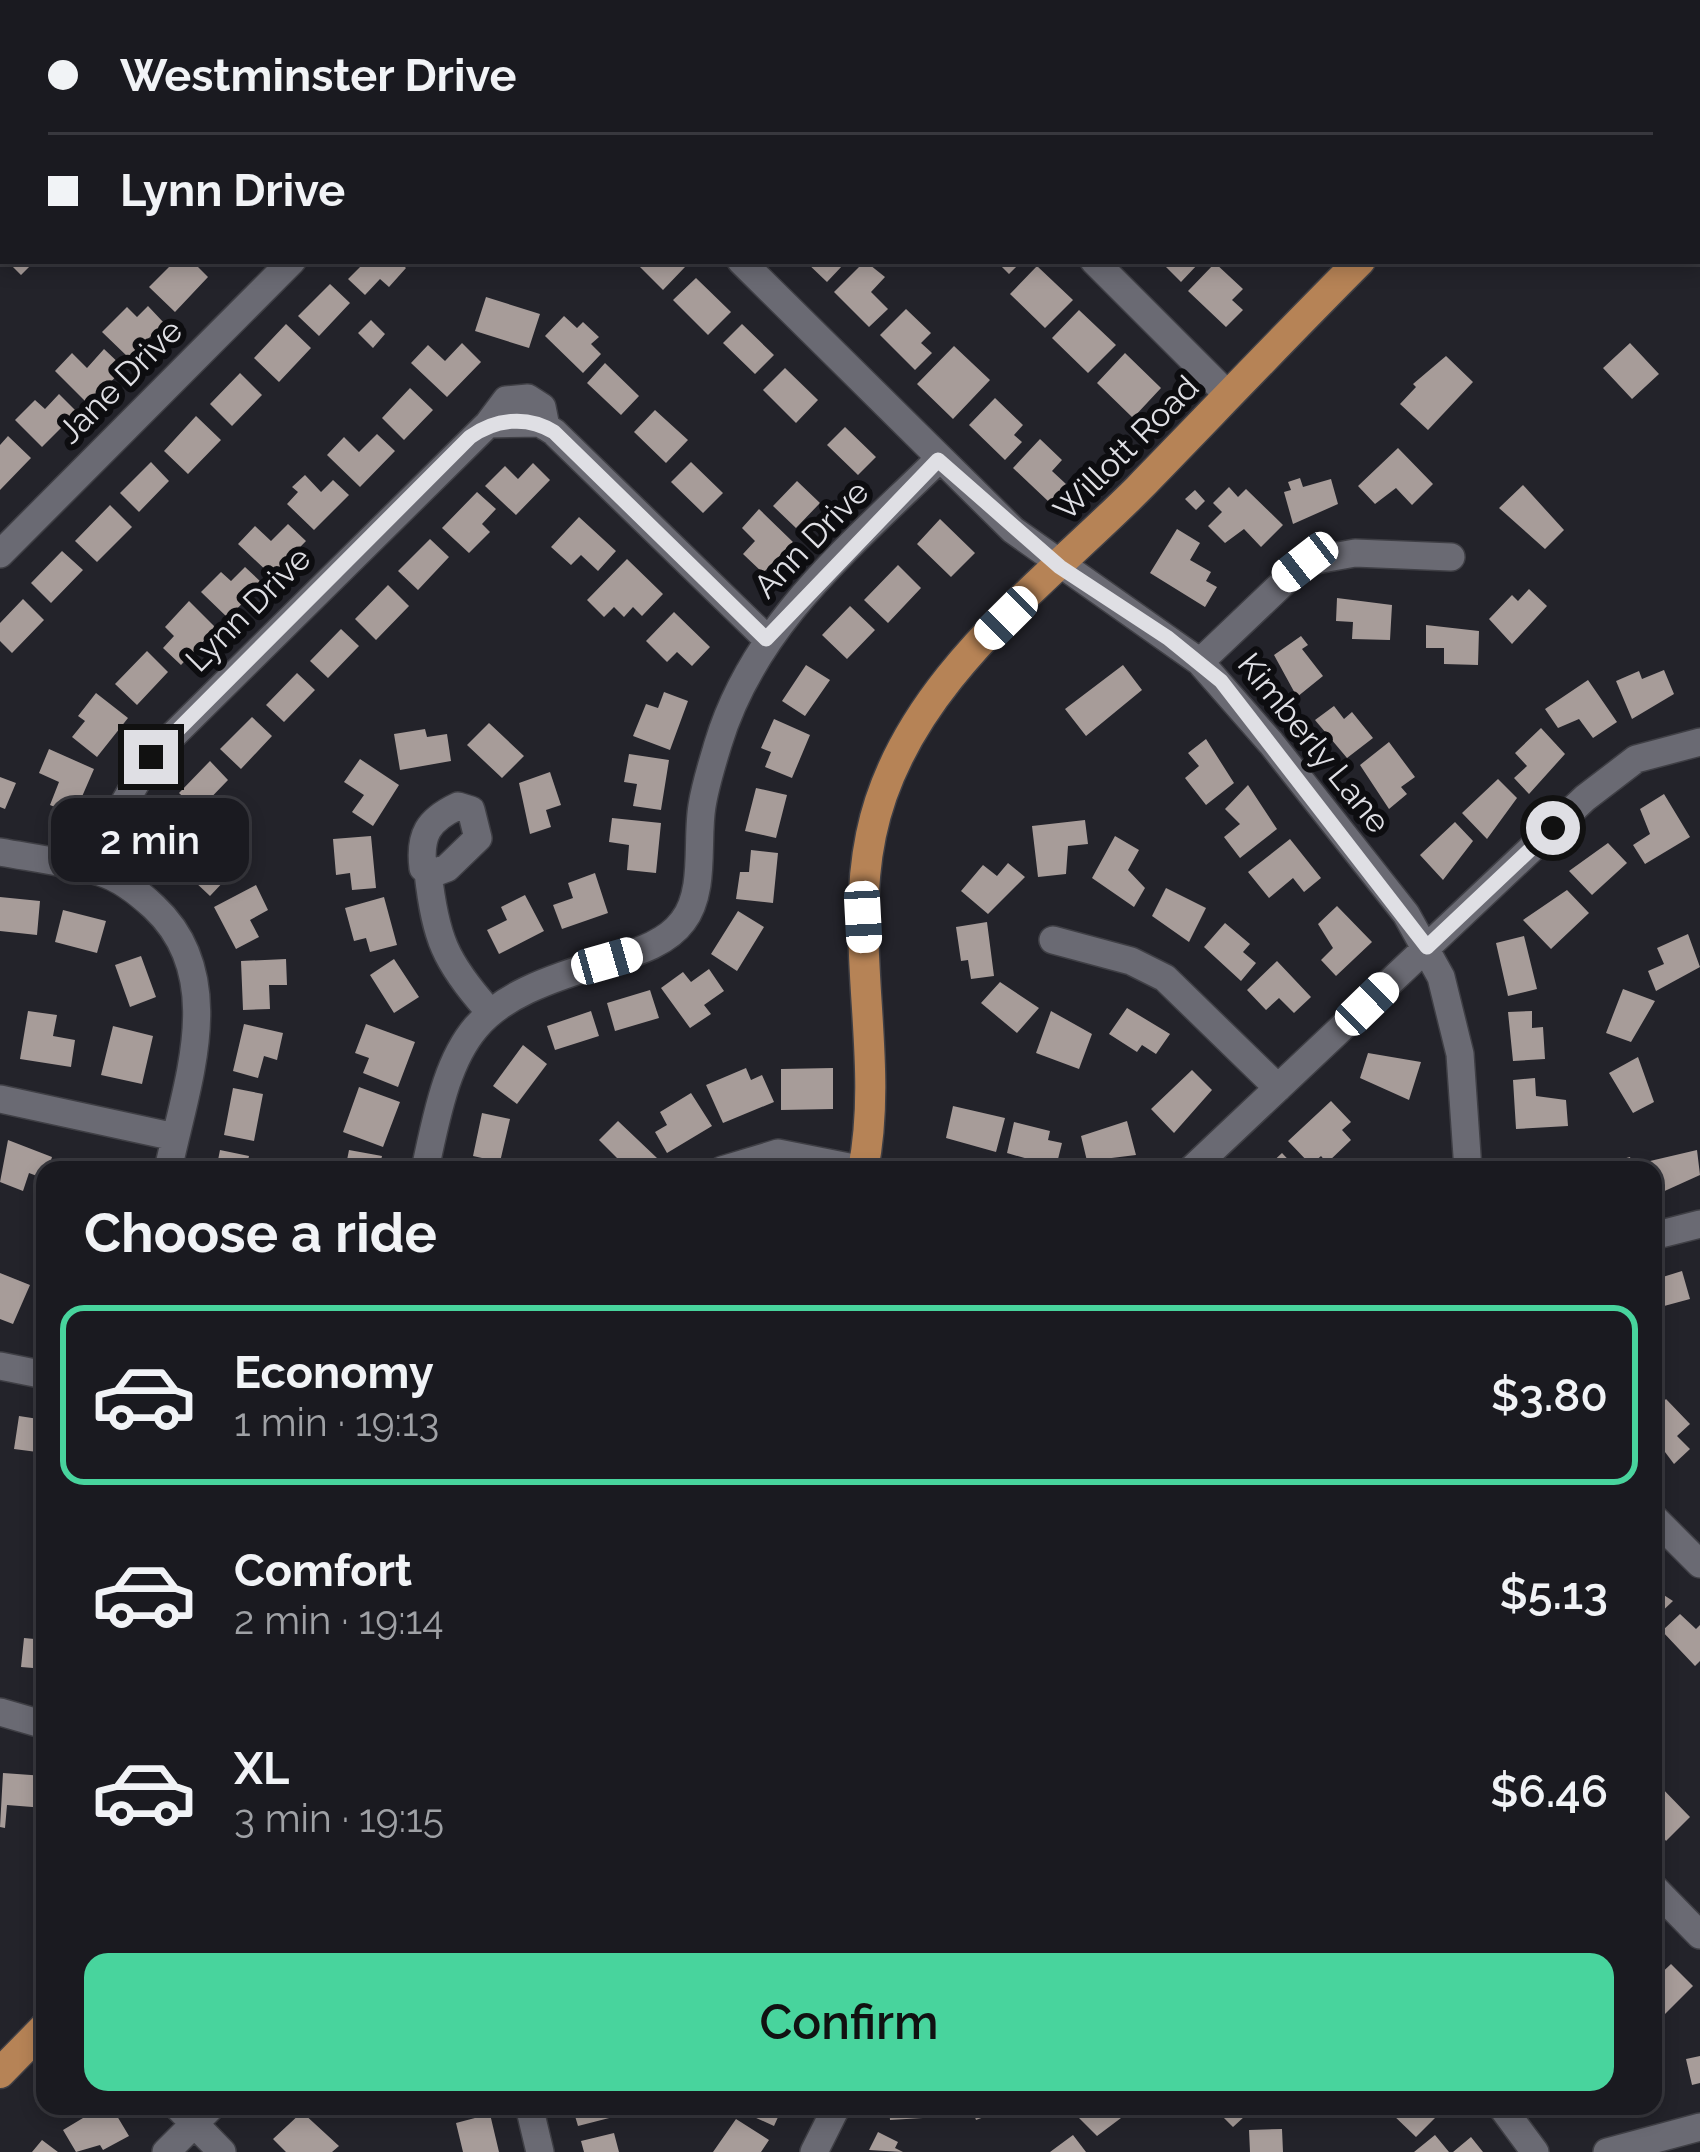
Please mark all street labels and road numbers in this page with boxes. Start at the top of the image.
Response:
street label: Jane Drive [50,311,190,451]
street label: Willott Road [1045,367,1207,529]
street label: Ann Drive [746,472,876,606]
street label: Lynn Drive [178,539,318,679]
street label: Kimberly Lane [1230,645,1398,841]

